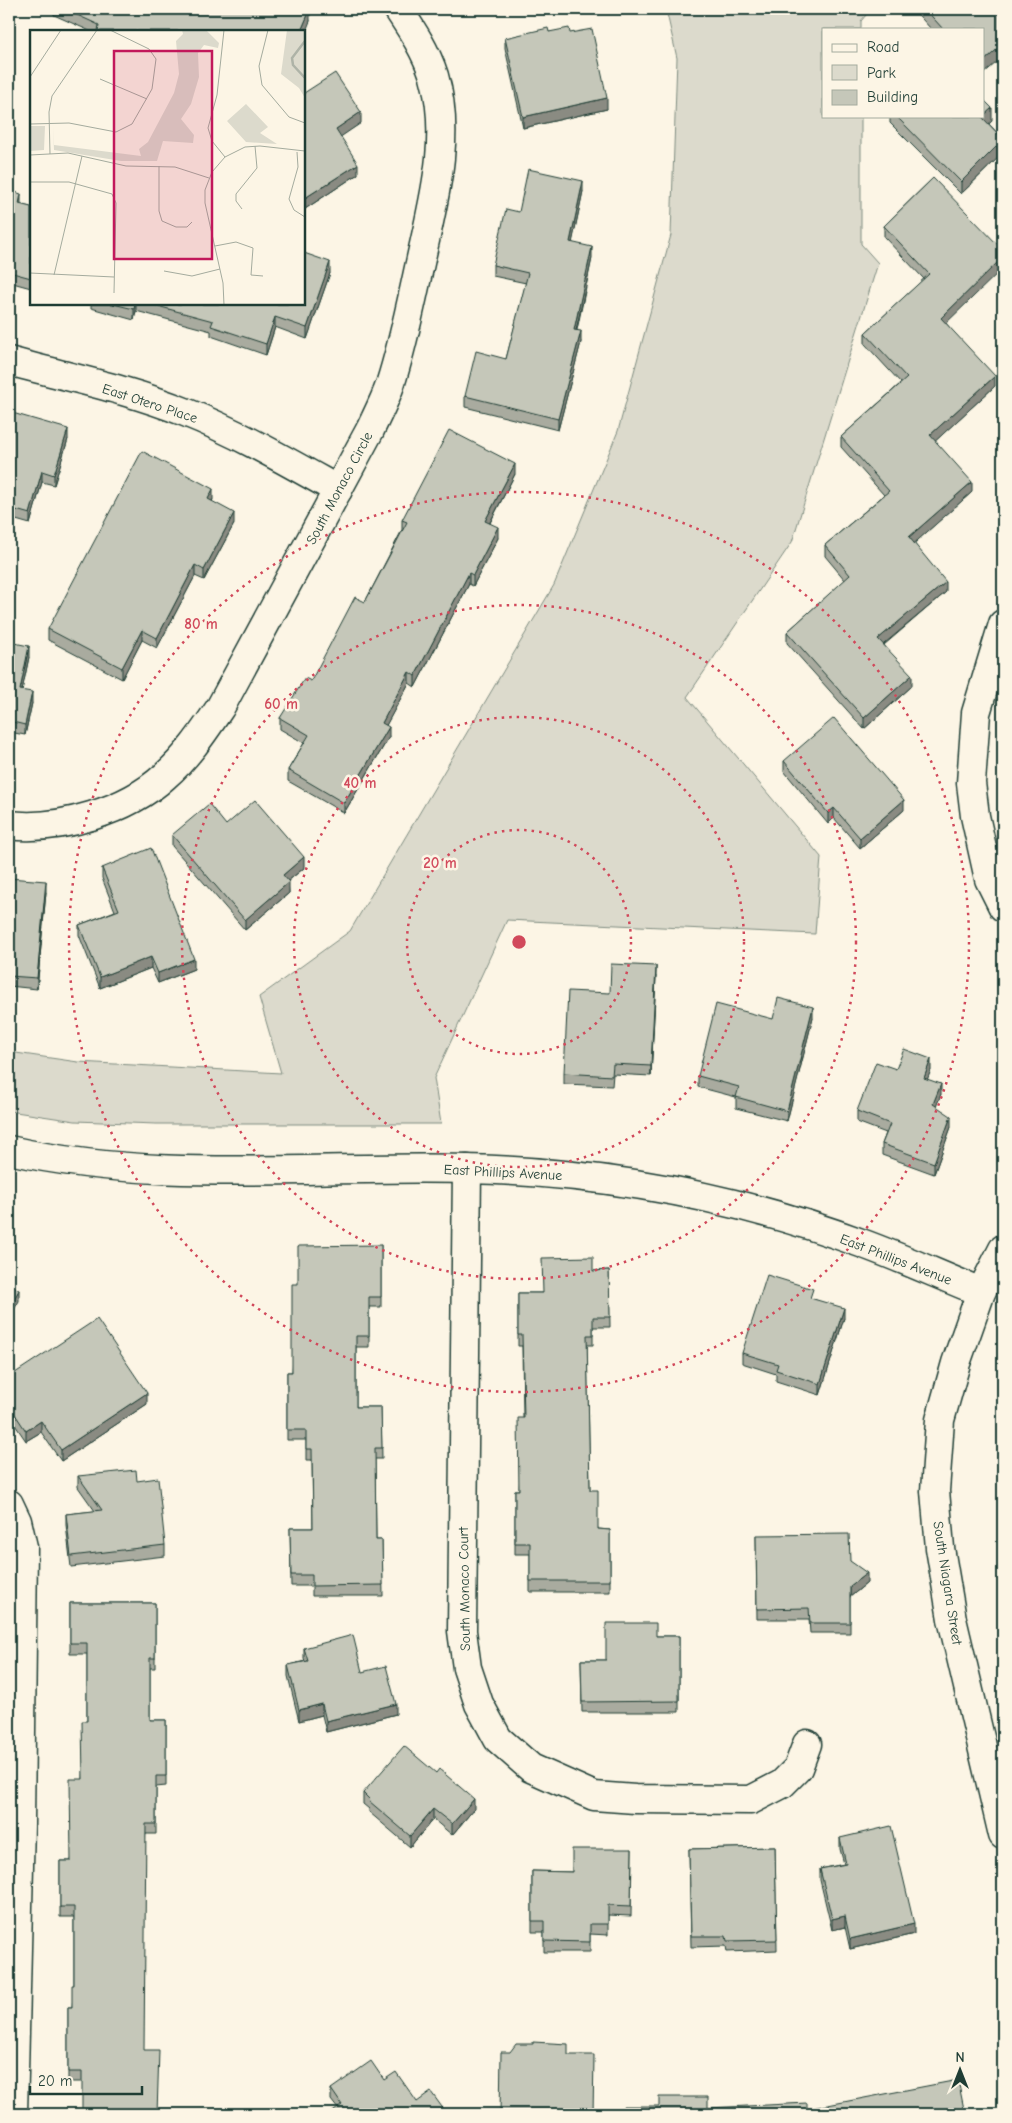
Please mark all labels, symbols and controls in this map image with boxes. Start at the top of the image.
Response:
legend [822,28,984,118]
inset map [30,30,305,305]
text: Road [867,38,899,56]
text: Park [867,64,896,82]
text: Building [867,88,918,106]
street label: East Otero Place [100,380,200,427]
street label: South Monaco Circle [303,429,376,547]
text: 80 m [184,615,218,633]
text: 60 m [264,695,298,713]
text: 40 m [344,774,377,792]
text: 20 m [423,854,457,872]
centre of rings [510,933,528,951]
street label: East Phillips Avenue [443,1161,563,1184]
street label: East Phillips Avenue [837,1230,954,1289]
street label: South Niagara Street [929,1520,966,1647]
street label: South Monaco Court [455,1526,474,1651]
north arrow [934,2046,984,2096]
text: N [955,2049,965,2066]
scale bar [30,2063,142,2095]
text: 20 m [38,2072,72,2090]

